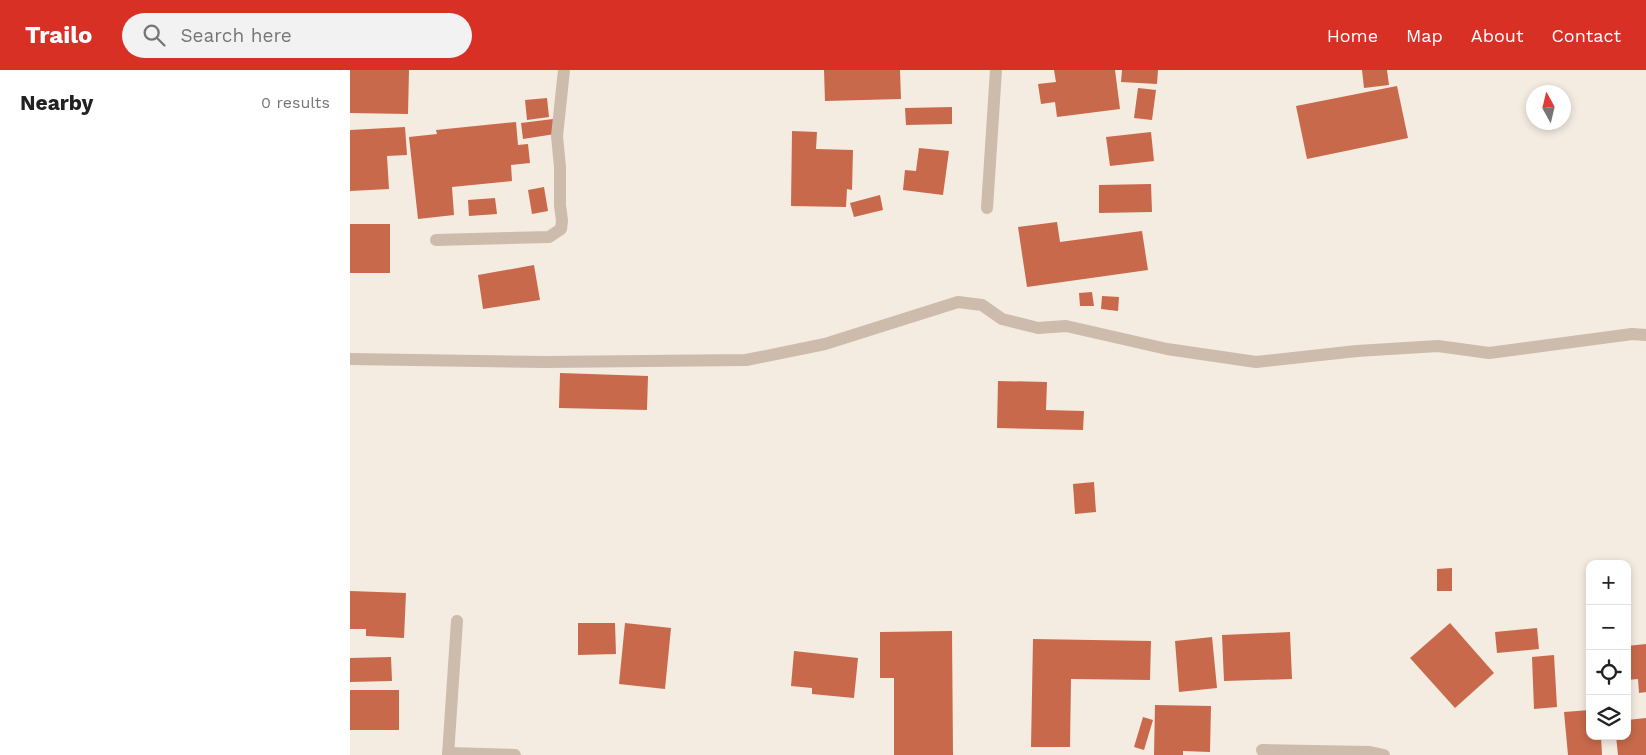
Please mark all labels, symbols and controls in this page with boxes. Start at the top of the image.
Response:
search box [122,13,472,58]
text: Trailo [25,21,92,49]
icon: search [140,21,168,49]
text: Search here [180,24,292,47]
text: Home [1327,25,1378,46]
text: Map [1406,25,1443,46]
text: About [1471,25,1523,46]
text: Contact [1551,25,1621,46]
north arrow [1526,85,1571,130]
text: Nearby [20,90,93,115]
text: 0 results [261,93,330,112]
map controls [1586,560,1631,740]
button: + [1586,560,1631,605]
button: − [1586,605,1631,650]
button: locate [1586,650,1631,695]
button: layers [1586,695,1631,740]

